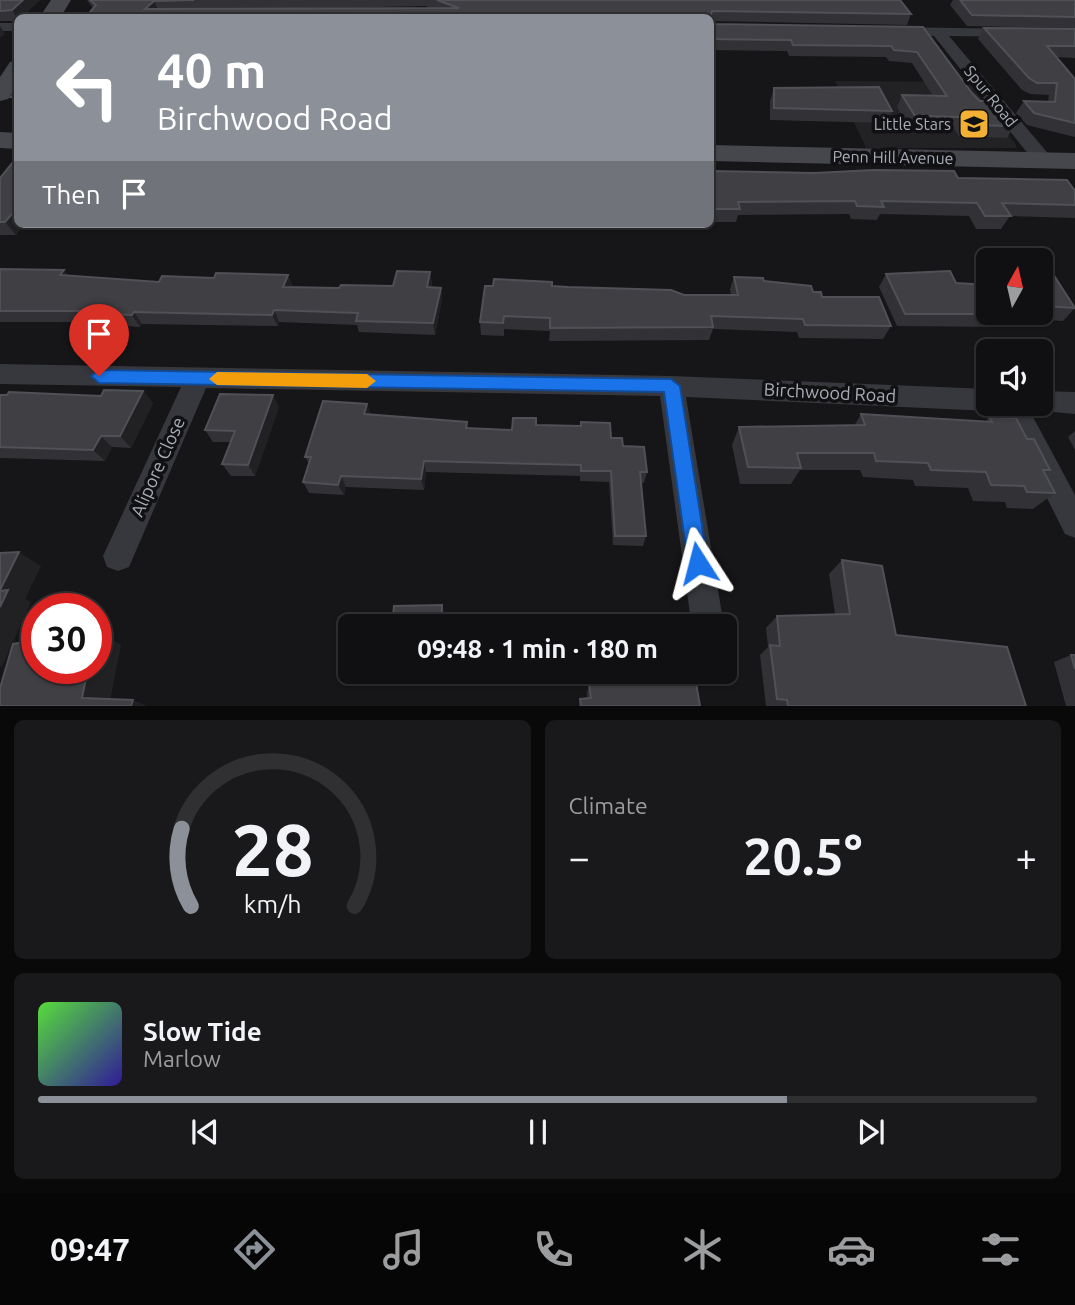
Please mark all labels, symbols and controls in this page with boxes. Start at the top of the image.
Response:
icon: left [42,42,133,133]
text: 40 m [157,42,266,97]
street label: Spur Road [961,62,1021,130]
text: Birchwood Road [157,100,392,136]
school or university icon: Little Stars [957,107,991,141]
place label: Little Stars [874,115,951,133]
street label: Penn Hill Avenue [832,147,954,167]
icon: arrive [115,175,153,213]
text: Then [42,180,101,209]
north arrow [976,248,1054,326]
map controls [976,248,1053,416]
pin [69,304,129,376]
icon: arrive [80,315,118,353]
button: sound [976,339,1053,416]
street label: Birchwood Road [763,379,897,405]
street label: Alipore Close [126,414,188,519]
position arrow [661,526,735,600]
speed limit sign: 30 [21,593,112,684]
text: 09:48 · 1 min · 180 m [417,634,658,663]
text: Climate [569,793,648,818]
text: 28 [231,808,313,890]
text: 20.5° [743,827,862,885]
text: − [569,836,590,878]
text: + [1016,836,1037,878]
text: km/h [243,889,301,917]
text: Slow Tide [143,1017,262,1046]
text: Marlow [143,1046,221,1071]
icon: previous [186,1113,224,1151]
icon: pause [519,1113,557,1151]
icon: next [852,1113,890,1151]
icon: directions [230,1225,279,1274]
icon: music [379,1225,428,1274]
icon: phone [529,1225,578,1274]
icon: climate [678,1225,727,1274]
icon: car [827,1225,876,1274]
icon: filters [976,1225,1025,1274]
text: 09:47 [50,1231,130,1267]

